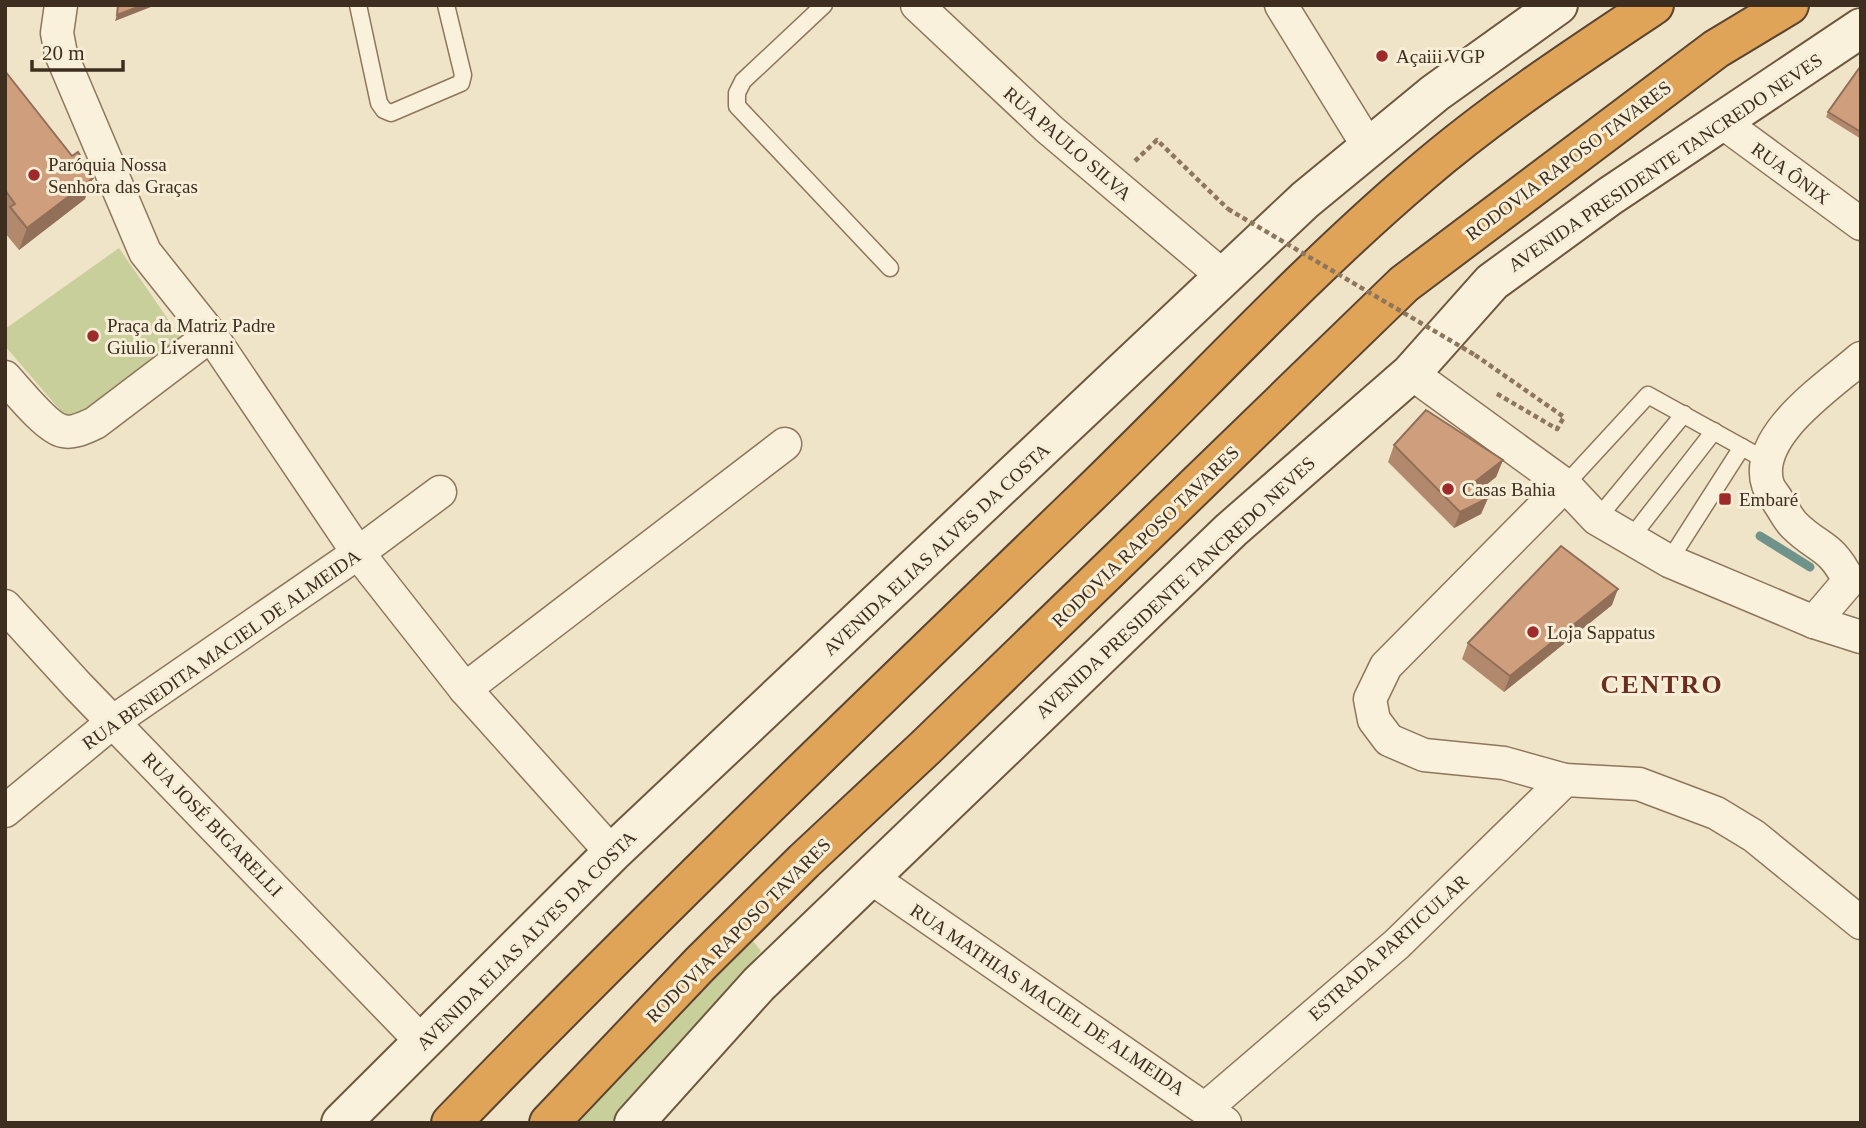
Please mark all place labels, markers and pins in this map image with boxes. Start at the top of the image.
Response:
place label: Açaiii VGP [1396,46,1485,67]
marker: Açaiii VGP [1374,48,1390,64]
place label: Paróquia Nossa Senhora das Graças [48,154,198,197]
marker: Paróquia Nossa Senhora das Graças [26,167,42,183]
place label: Praça da Matriz Padre Giulio Liveranni [107,315,275,358]
marker: Praça da Matriz Padre Giulio Liveranni [85,328,101,344]
place label: Casas Bahia [1462,479,1556,500]
marker: Casas Bahia [1440,481,1456,497]
place label: Embaré [1739,489,1798,510]
marker: Embaré [1717,491,1733,507]
place label: Loja Sappatus [1547,622,1655,643]
marker: Loja Sappatus [1525,624,1541,640]

